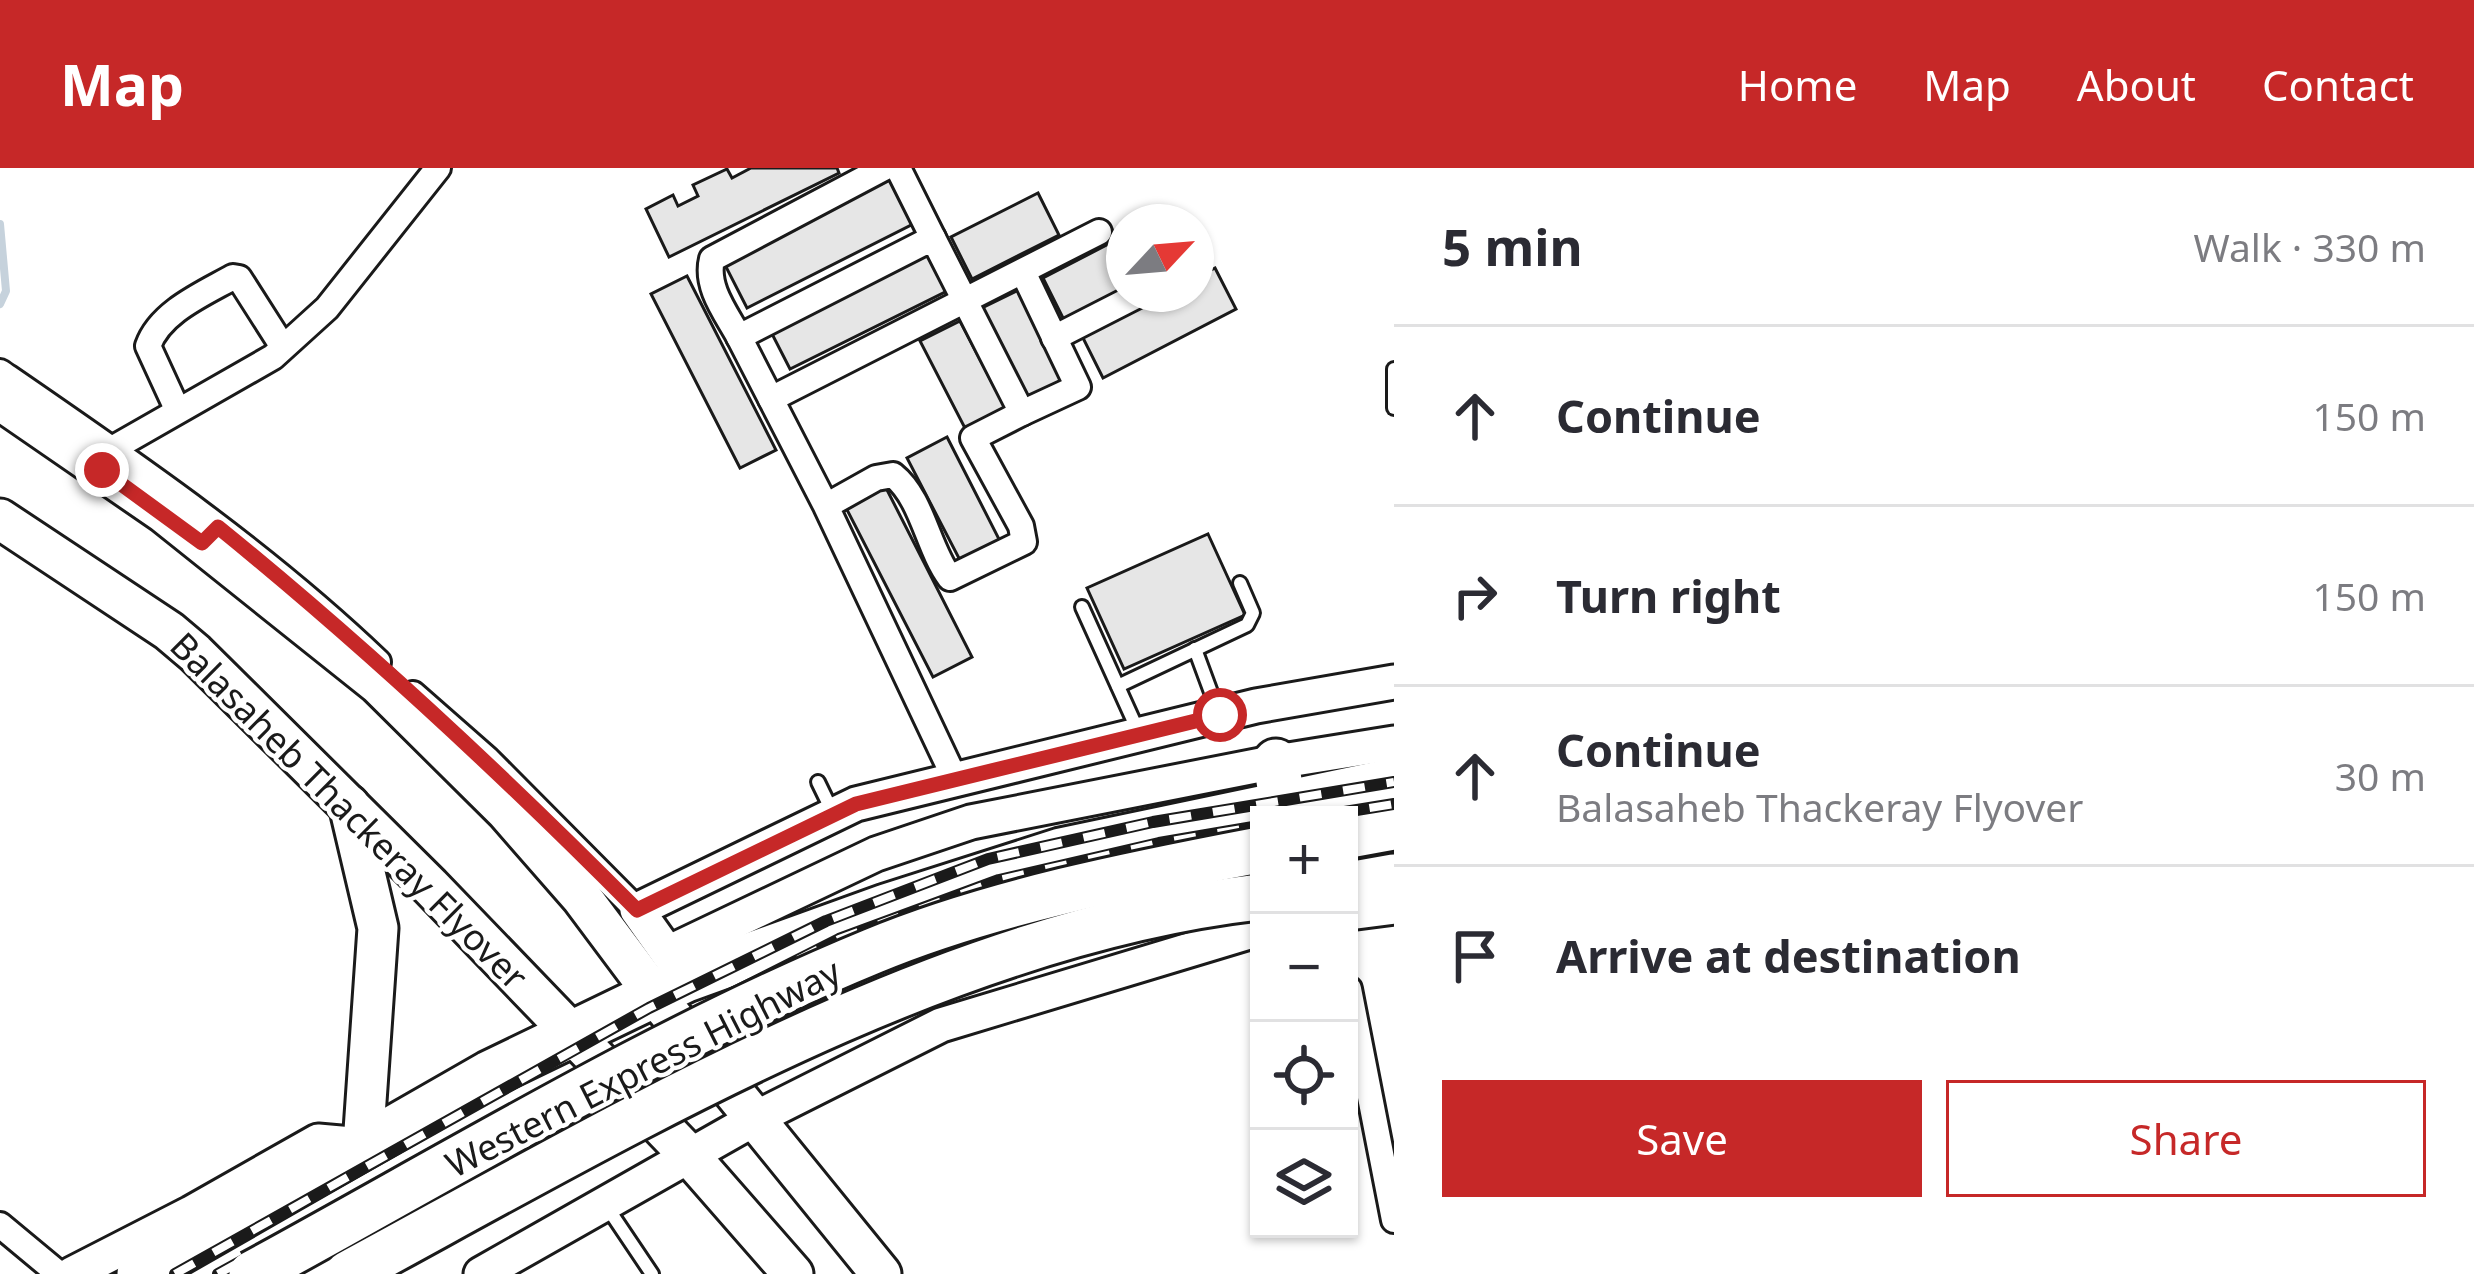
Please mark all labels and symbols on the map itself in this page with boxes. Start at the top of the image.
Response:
north arrow [1106,204,1214,312]
route end [75,443,129,497]
street label: Balasaheb Thackeray Flyover [160,621,539,1000]
route start [1193,688,1247,742]
street label: Western Express Highway [437,946,849,1189]

